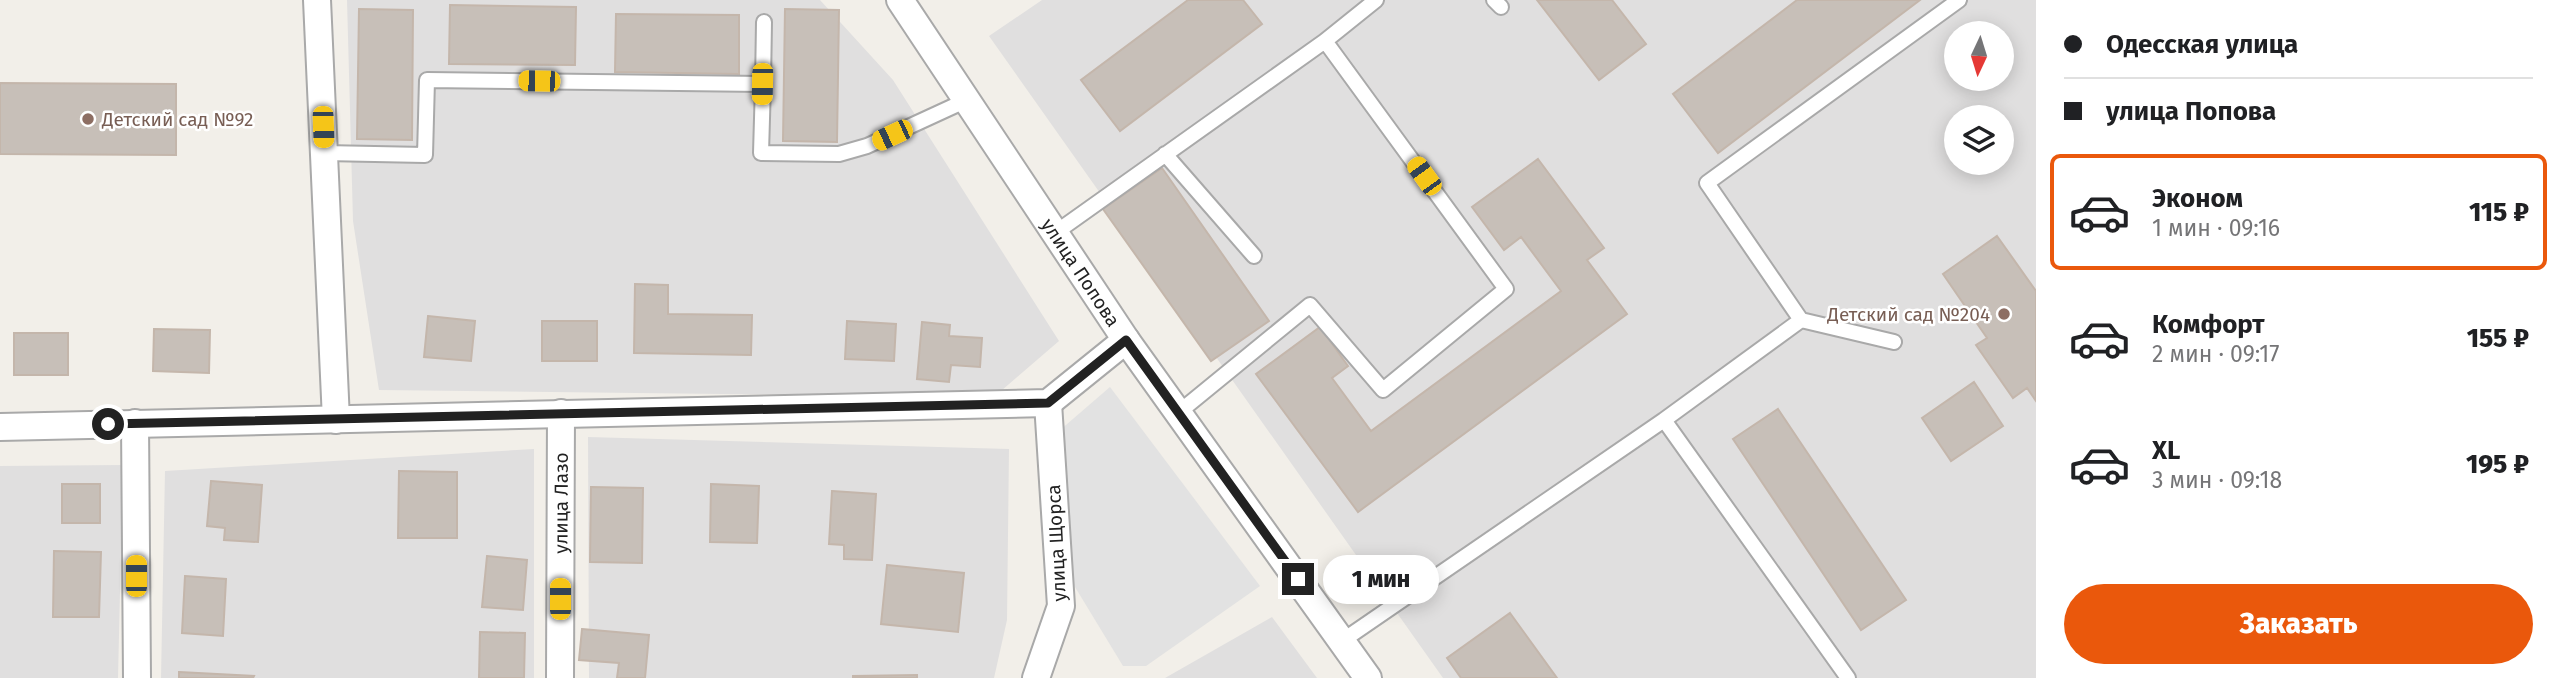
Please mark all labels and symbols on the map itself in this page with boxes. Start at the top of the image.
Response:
north arrow [1944,21,2014,91]
car [752,63,773,105]
car [518,70,561,92]
car [312,106,335,148]
place label: Детский сад №92 [101,108,254,131]
marker: Детский сад №92 [80,111,96,127]
car [869,117,916,153]
car [1404,153,1445,199]
street label: улица Попова [1036,214,1125,331]
place label: Детский сад №204 [1826,303,1990,326]
marker: Детский сад №204 [1996,306,2012,322]
route start [92,408,124,440]
street label: улица Лазо [549,452,573,554]
street label: улица Щорса [1042,484,1071,602]
callout: 1 мин [1322,554,1438,604]
car [126,555,147,597]
route end [1282,563,1314,595]
car [550,578,571,620]

